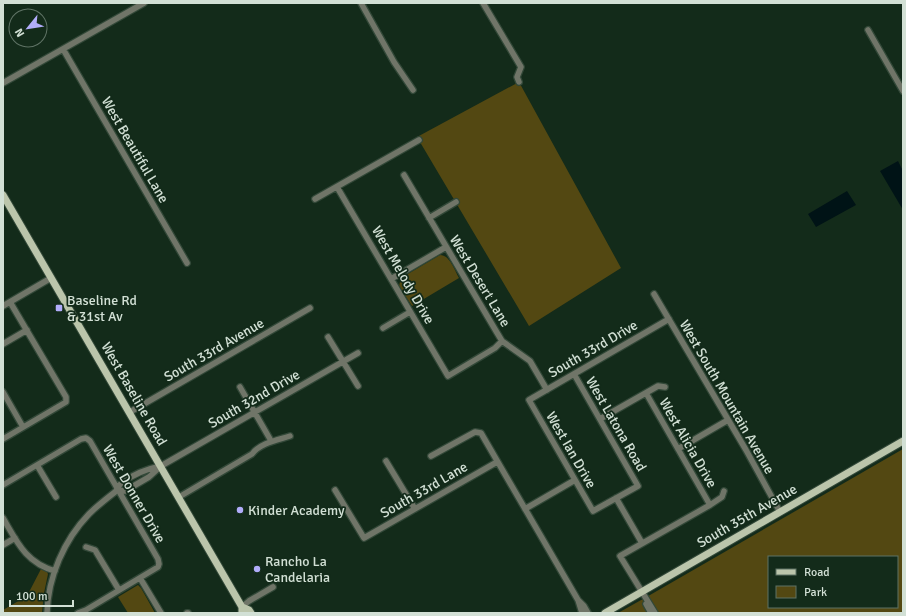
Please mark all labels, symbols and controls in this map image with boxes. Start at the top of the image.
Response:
north arrow [8,8,48,48]
text: N [12,26,27,39]
street label: West Beautiful Lane [98,94,172,206]
street label: West Melody Drive [368,223,438,327]
street label: West Desert Lane [446,232,514,330]
place label: Baseline Rd & 31st Av [67,292,137,325]
marker: Baseline Rd & 31st Av [54,303,64,313]
street label: South 33rd Avenue [161,314,267,386]
street label: South 33rd Drive [545,317,641,381]
street label: West South Mountain Avenue [676,317,778,477]
street label: West Baseline Road [97,339,171,449]
street label: South 32nd Drive [205,366,303,432]
street label: West Latona Road [582,374,650,474]
street label: West Alicia Drive [655,395,721,491]
street label: West Ian Drive [542,409,600,491]
street label: West Donner Drive [99,442,169,546]
street label: South 33rd Lane [377,458,471,522]
street label: South 35th Avenue [694,480,800,552]
place label: Kinder Academy [248,502,345,519]
marker: Kinder Academy [235,505,245,515]
place label: Rancho La Candelaria [265,553,330,586]
legend [768,556,898,608]
marker: Rancho La Candelaria [252,564,262,574]
text: Road [804,565,830,580]
scale bar [10,582,73,608]
text: Park [804,585,827,600]
text: 100 m [16,589,48,604]

